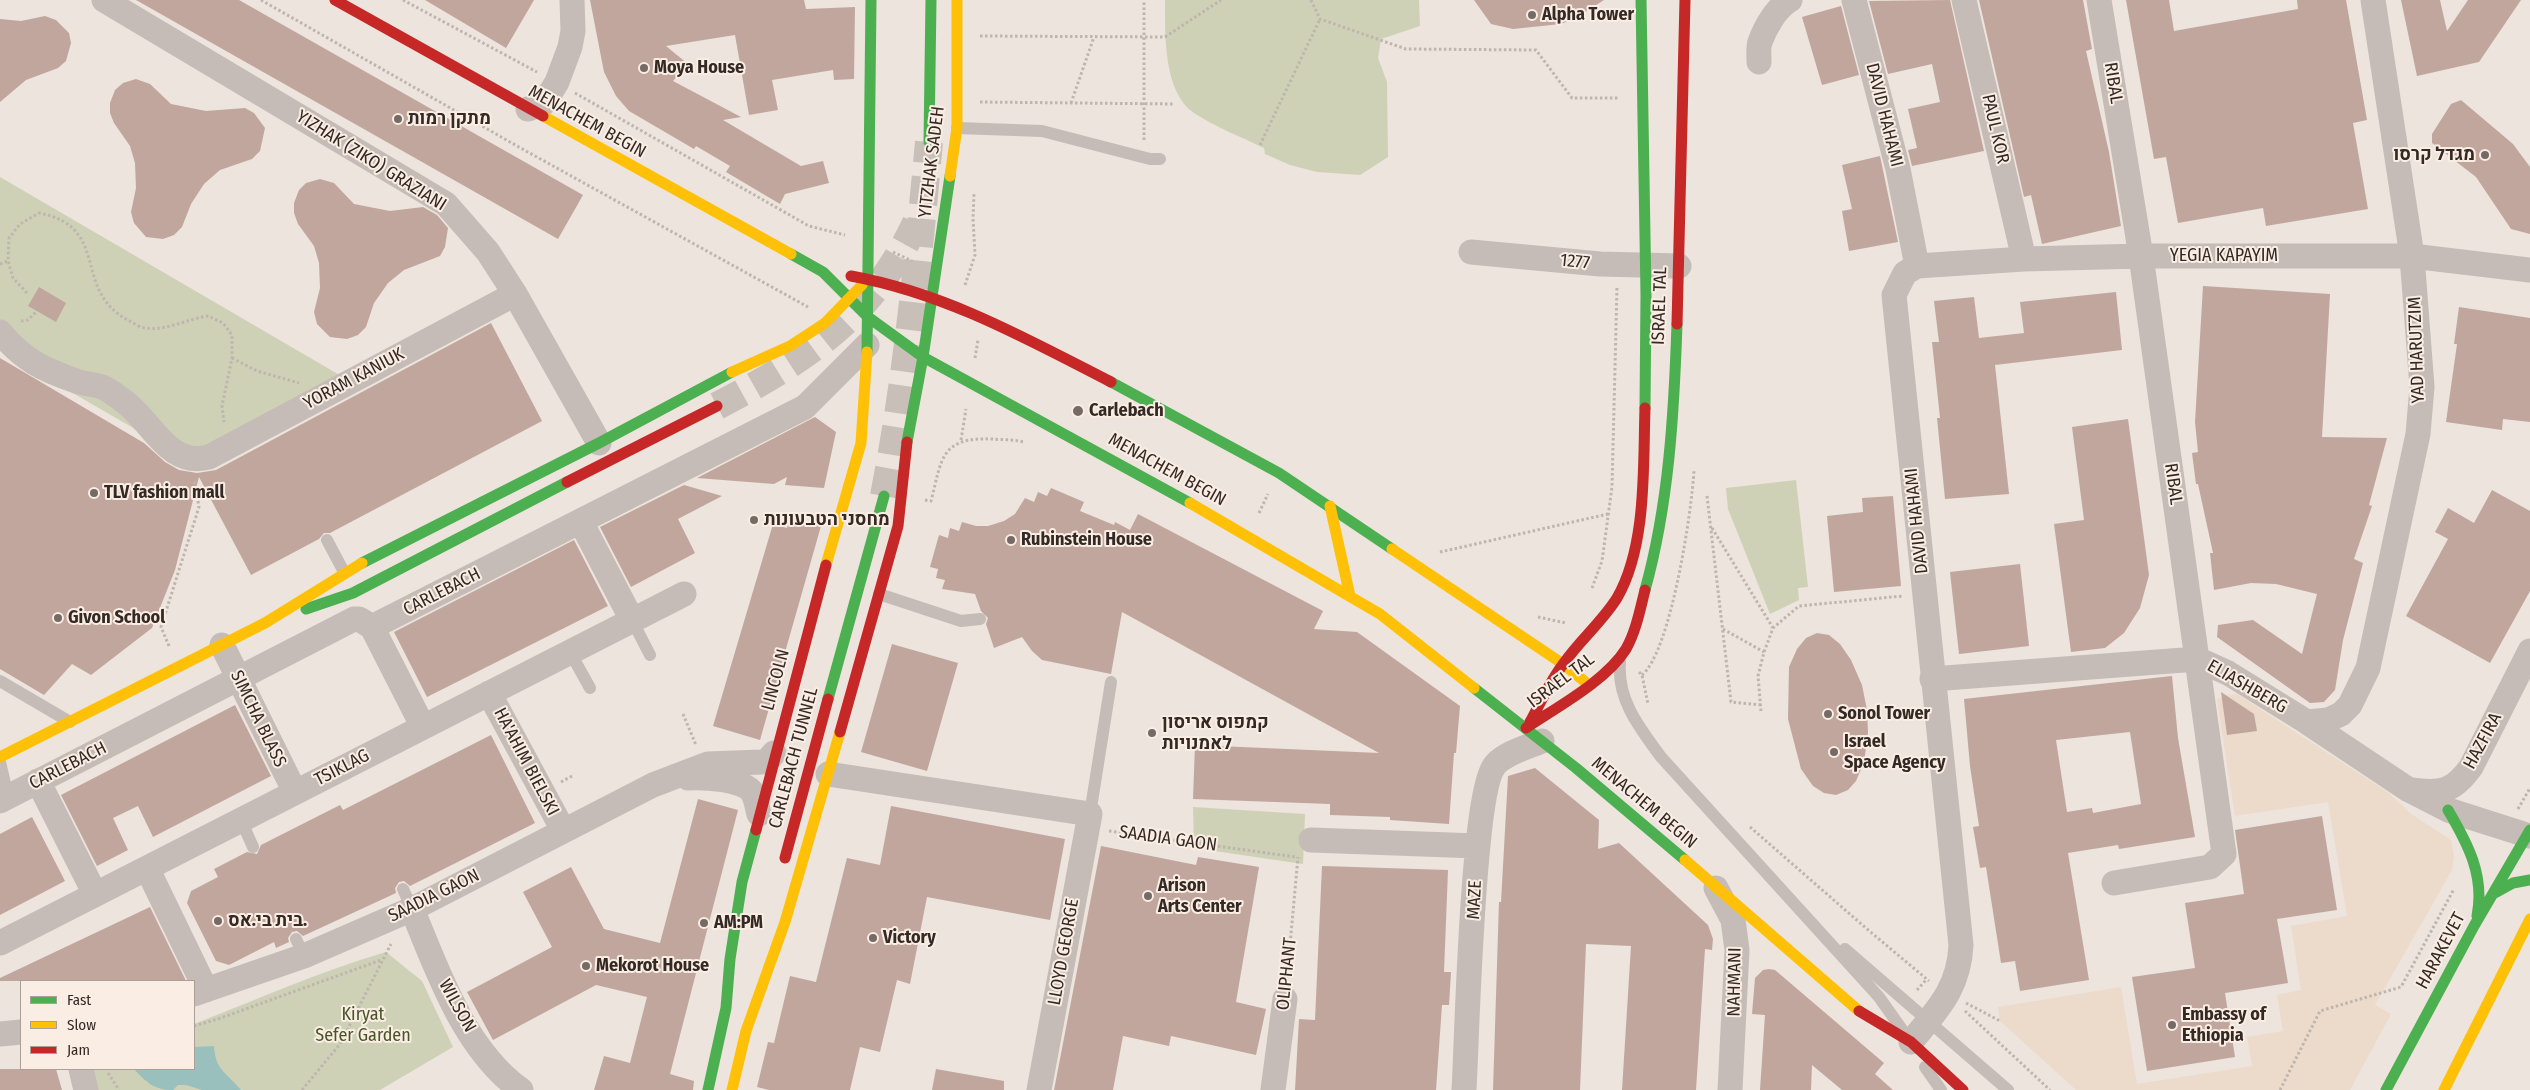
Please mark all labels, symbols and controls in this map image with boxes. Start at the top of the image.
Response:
place label: Alpha Tower [1542,4,1634,26]
marker: Alpha Tower [1526,9,1538,21]
place label: Moya House [654,57,744,79]
street label: DAVID HAHAMI [1861,61,1907,169]
street label: RIBAL [2099,61,2127,105]
marker: Moya House [638,62,650,74]
street label: MENACHEM BEGIN [524,81,650,163]
street label: PAUL KOR [1977,92,2013,166]
street label: YITZHAK SADEH [914,105,950,219]
street label: YIZHAK (ZIKO) GRAZIANI [292,106,450,216]
place label: מתקן רמות [408,108,491,130]
marker: מתקן רמות [392,113,404,125]
place label: מגדל קרסו [2394,144,2475,166]
marker: מגדל קרסו [2479,149,2491,161]
street label: YEGIA KAPAYIM [2170,245,2278,267]
street label: 1277 [1559,250,1591,274]
street label: ISRAEL TAL [1648,266,1672,346]
street label: YAD HARUTZIM [2404,296,2430,404]
street label: YORAM KANIUK [300,343,408,415]
place label: Carlebach [1089,400,1164,422]
marker: Carlebach [1071,404,1085,418]
street label: MENACHEM BEGIN [1104,429,1230,511]
street label: RIBAL [2159,462,2187,506]
street label: DAVID HAHAMI [1901,467,1933,575]
place label: TLV fashion mall [104,482,224,504]
marker: TLV fashion mall [88,487,100,499]
place label: מחסני הטבעונות [764,509,890,531]
marker: מחסני הטבעונות [748,514,760,526]
place label: Rubinstein House [1021,529,1152,551]
marker: Rubinstein House [1005,534,1017,546]
street label: CARLEBACH [400,563,484,621]
place label: Givon School [68,607,165,629]
marker: Givon School [52,612,64,624]
street label: LINCOLN [757,647,795,713]
street label: ISRAEL TAL [1523,649,1599,713]
street label: ELIASHBERG [2203,655,2291,719]
street label: SIMCHA BLASS [225,667,291,771]
street label: CARLEBACH TUNNEL [765,685,823,831]
place label: Sonol Tower [1838,703,1930,725]
street label: HA'AHIM BIELSKI [489,704,563,820]
marker: Sonol Tower [1822,708,1834,720]
street label: HAZFIRA [2459,709,2507,773]
place label: קמפוס אריסון לאמנויות [1162,712,1269,754]
marker: קמפוס אריסון לאמנויות [1146,727,1158,739]
place label: Israel Space Agency [1844,731,1946,774]
street label: CARLEBACH [26,737,110,795]
street label: TSIKLAG [311,745,373,791]
marker: Israel Space Agency [1828,746,1840,758]
street label: MENACHEM BEGIN [1587,753,1701,853]
street label: SAADIA GAON [1118,821,1218,857]
street label: SAADIA GAON [385,865,483,927]
place label: Arison Arts Center [1158,875,1242,918]
street label: MAZE [1463,880,1487,920]
marker: Arison Arts Center [1142,890,1154,902]
street label: LLOYD GEORGE [1044,897,1084,1007]
street label: HARAKEVET [2412,909,2470,993]
place label: בית בי.אס. [228,910,307,932]
place label: AM:PM [714,912,763,934]
marker: בית בי.אס. [212,915,224,927]
marker: AM:PM [698,917,710,929]
place label: Victory [883,927,936,949]
marker: Victory [867,932,879,944]
street label: OLIPHANT [1272,937,1302,1011]
street label: NAHMANI [1724,947,1746,1017]
place label: Mekorot House [596,955,709,977]
marker: Mekorot House [580,960,592,972]
street label: WILSON [434,976,480,1036]
legend [20,980,195,1070]
text: Fast [67,991,91,1009]
park label: Kiryat Sefer Garden [315,1004,411,1046]
place label: Embassy of Ethiopia [2182,1004,2266,1046]
text: Slow [67,1016,96,1034]
marker: Embassy of Ethiopia [2166,1019,2178,1031]
text: Jam [67,1041,90,1059]

